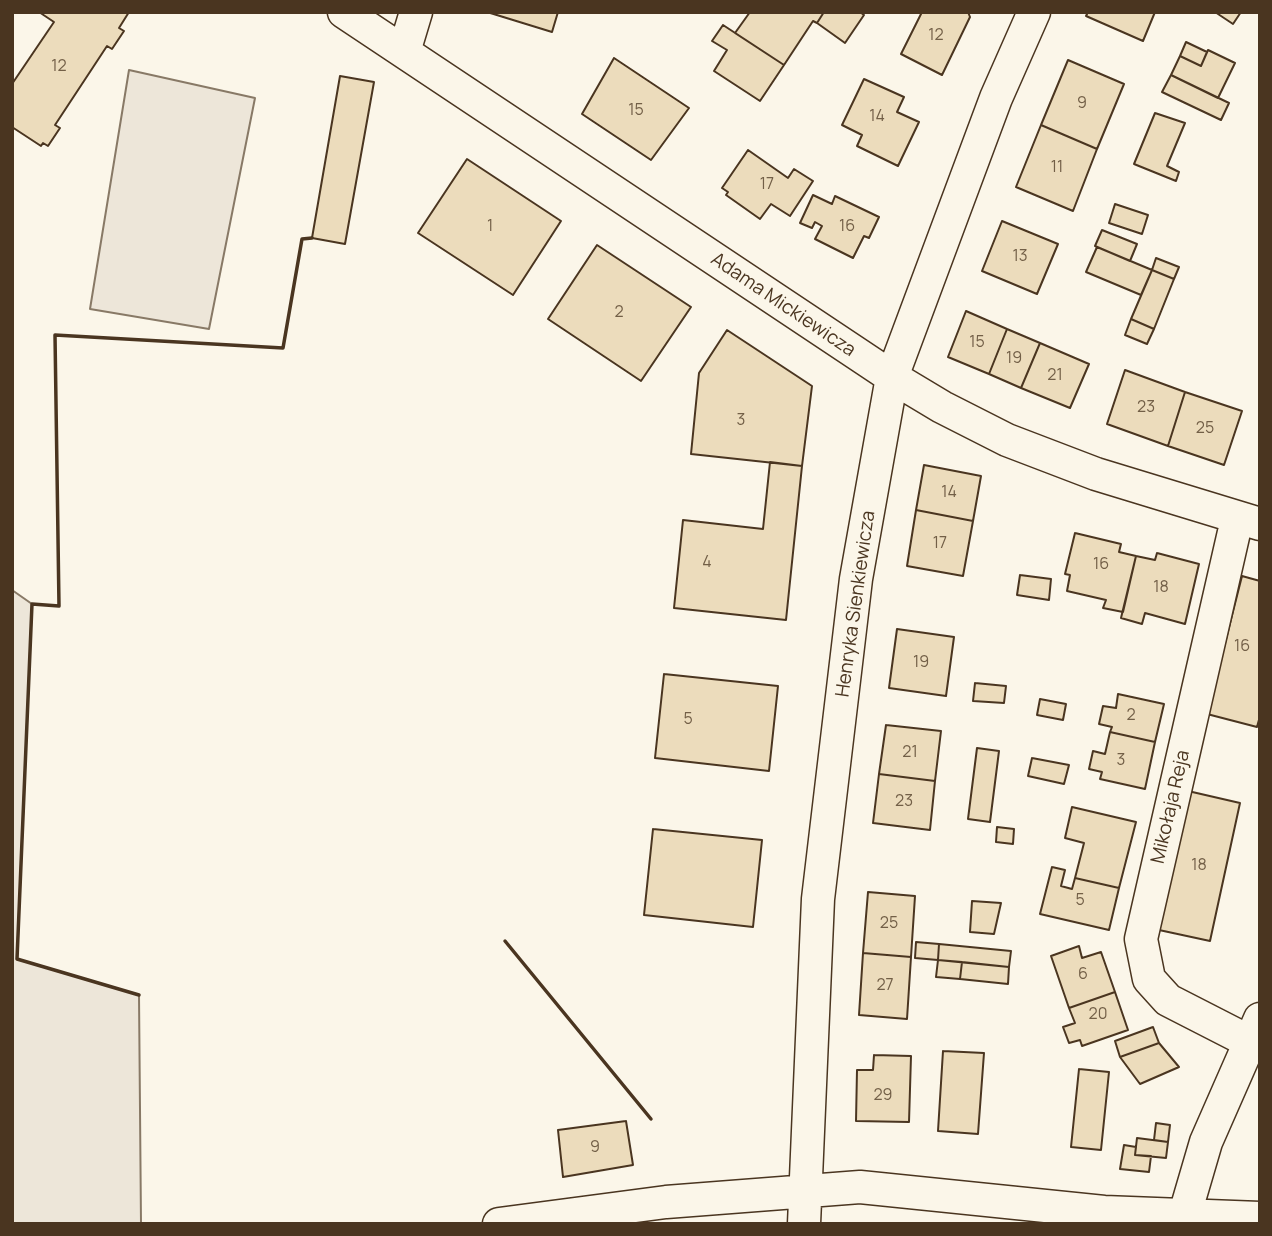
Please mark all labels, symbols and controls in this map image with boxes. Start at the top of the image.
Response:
house number: 12 [928,26,944,46]
house number: 12 [51,57,67,77]
house number: 9 [1077,94,1087,114]
house number: 15 [628,101,644,121]
house number: 14 [869,107,885,127]
house number: 11 [1051,158,1063,178]
house number: 17 [760,175,774,195]
house number: 1 [487,217,493,237]
house number: 16 [839,217,855,237]
house number: 13 [1012,247,1028,267]
street label: Adama Mickiewicza [706,248,860,362]
house number: 2 [614,303,624,323]
house number: 15 [969,333,985,353]
house number: 19 [1006,349,1022,369]
house number: 21 [1047,366,1063,386]
house number: 23 [1137,398,1155,418]
house number: 3 [737,411,745,431]
house number: 25 [1196,419,1214,439]
house number: 14 [941,483,957,503]
street label: Henryka Sienkiewicza [832,509,880,699]
house number: 17 [933,534,947,554]
house number: 4 [702,553,712,573]
house number: 16 [1093,555,1109,575]
house number: 18 [1153,578,1169,598]
house number: 16 [1234,637,1250,657]
house number: 19 [913,653,929,673]
house number: 2 [1126,706,1136,726]
house number: 5 [683,710,693,730]
house number: 21 [902,743,918,763]
street label: Mikołaja Reja [1147,748,1195,866]
house number: 3 [1117,751,1125,771]
house number: 23 [895,792,913,812]
house number: 18 [1191,856,1207,876]
house number: 5 [1075,891,1085,911]
house number: 25 [880,914,898,934]
house number: 6 [1078,965,1088,985]
house number: 27 [876,976,894,996]
house number: 20 [1089,1005,1107,1025]
house number: 29 [873,1086,893,1106]
house number: 9 [590,1138,600,1158]

